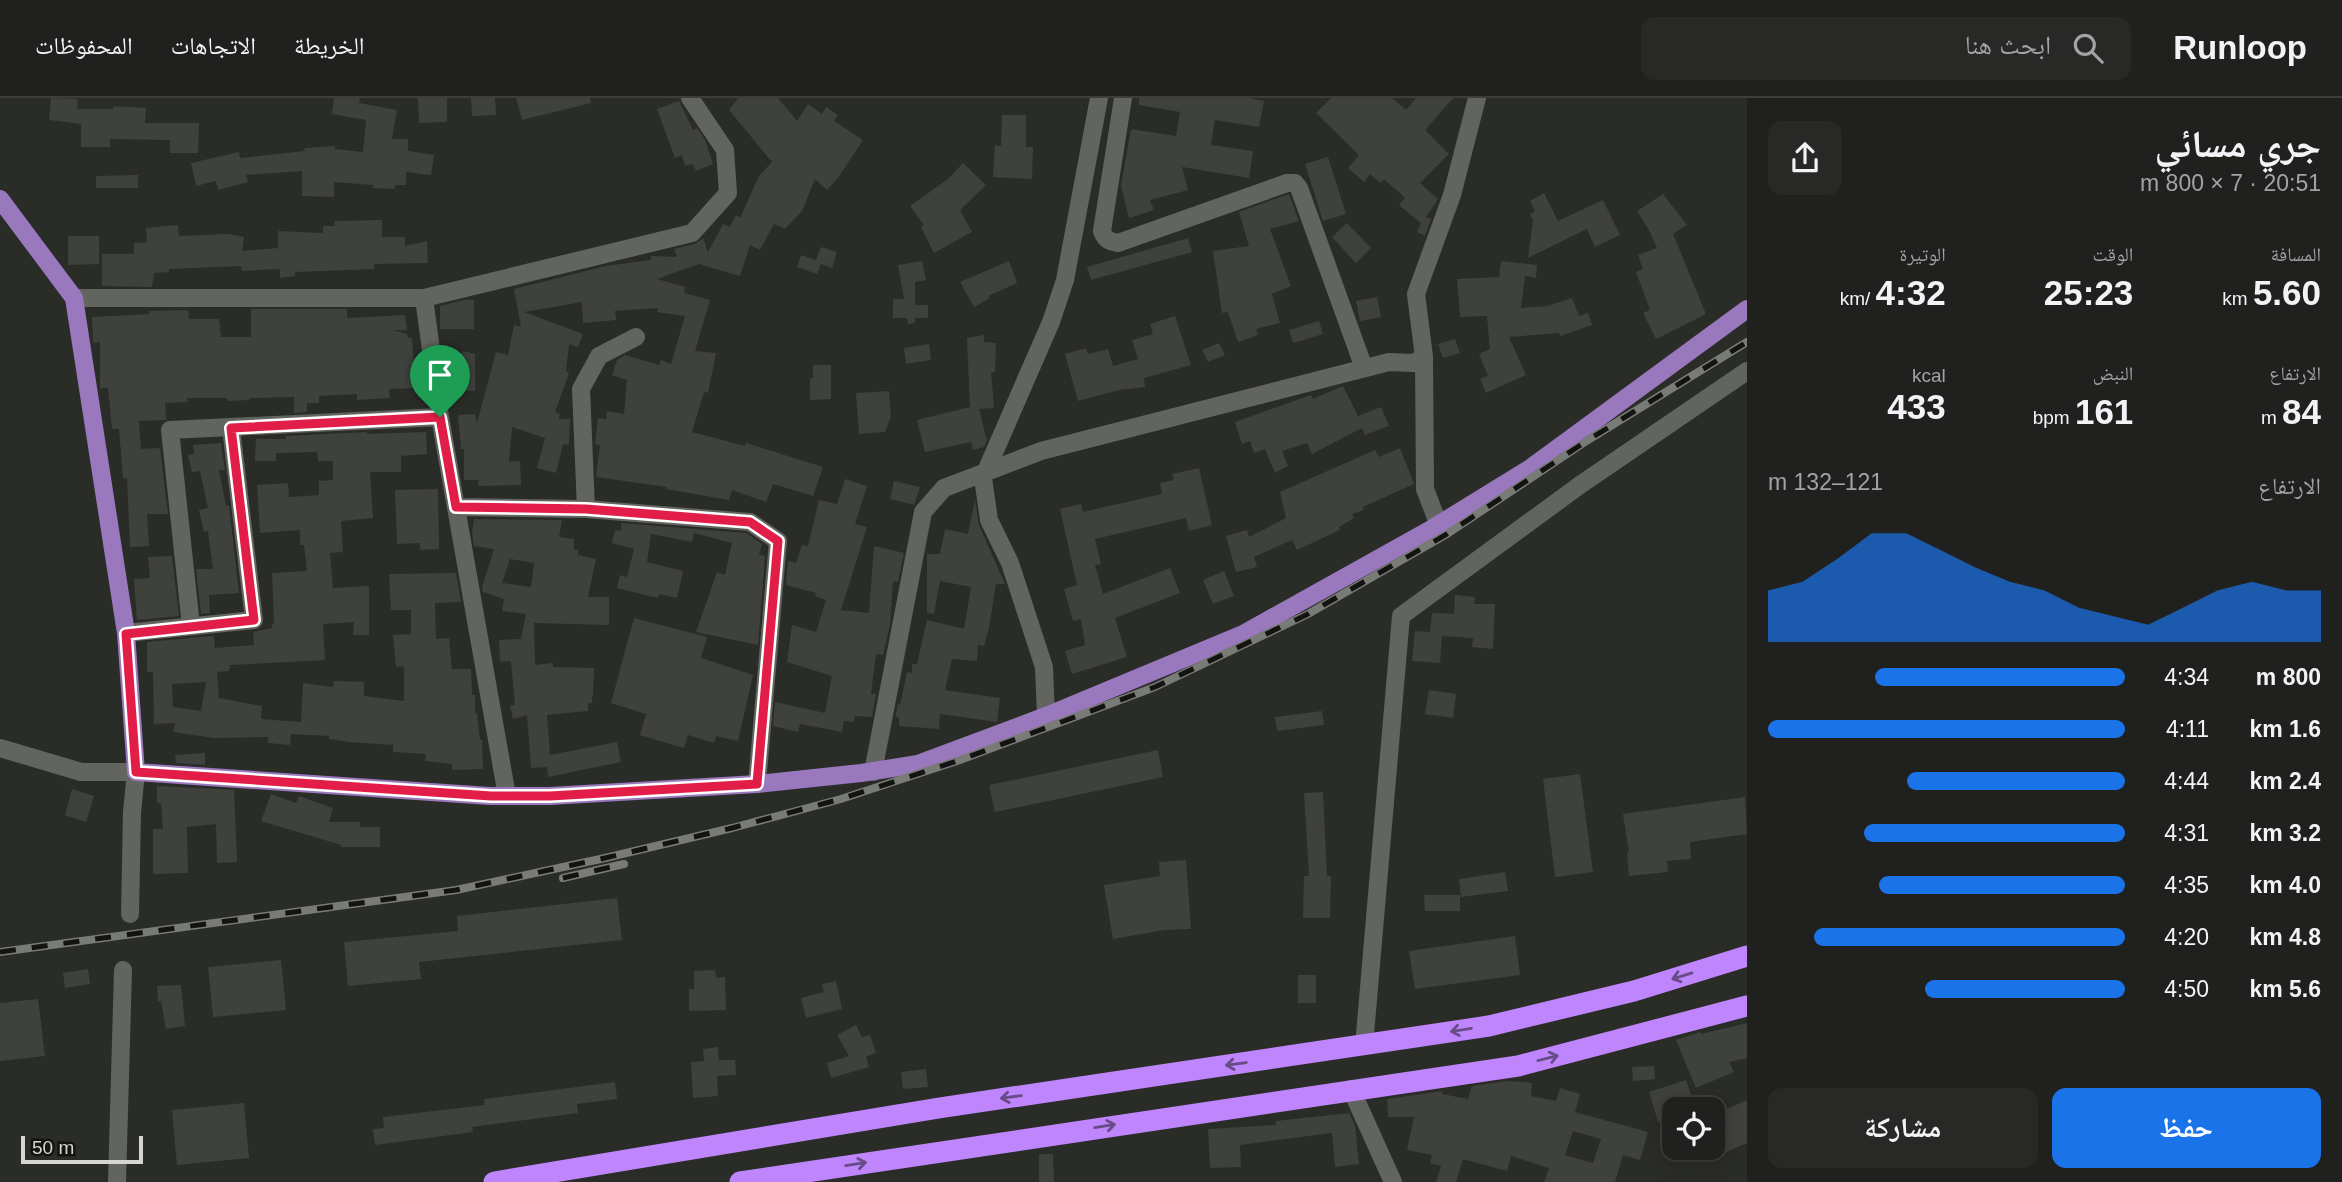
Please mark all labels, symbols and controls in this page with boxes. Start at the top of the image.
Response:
search box [1641,17,2131,80]
icon: search [2069,29,2107,67]
text: Runloop [2173,29,2307,66]
text: ابحث هنا [1965,30,2051,60]
text: المحفوظات [35,32,133,59]
text: الاتجاهات [171,32,256,59]
text: الخريطة [294,32,365,59]
button: share [1768,121,1842,195]
text: جري مسائي [2155,123,2321,165]
text: 20:51 · 7 × 800 m [2140,170,2321,196]
text: الوتيرة [1899,244,1946,265]
text: الوقت [2092,244,2133,265]
text: المسافة [2271,244,2321,265]
text: 4:32 [1876,273,1946,312]
text: 25:23 [2044,273,2133,312]
text: 5.60 [2253,273,2321,312]
text: /km [1840,288,1876,309]
text: km [2222,288,2253,309]
pin [410,345,470,417]
icon: arrive [421,356,459,394]
text: النبض [2093,363,2133,384]
text: الارتفاع [2269,363,2321,384]
text: kcal [1912,365,1946,386]
text: 433 [1887,387,1946,426]
text: 161 [2075,392,2133,431]
text: 84 [2282,392,2321,431]
text: bpm [2033,407,2075,428]
text: m [2261,407,2282,428]
text: 121–132 m [1768,469,1883,495]
text: الارتفاع [2258,473,2321,499]
text: 4:34 [2164,664,2209,690]
text: 800 m [2256,664,2321,690]
text: 4:11 [2166,716,2209,742]
text: 1.6 km [2249,716,2321,742]
text: 4:44 [2164,768,2209,794]
text: 2.4 km [2249,768,2321,794]
text: 4:31 [2164,820,2209,846]
text: 3.2 km [2249,820,2321,846]
text: 4:35 [2164,872,2209,898]
text: 4.0 km [2249,872,2321,898]
text: 4:20 [2164,924,2209,950]
text: 4.8 km [2249,924,2321,950]
one-way arrow [1671,971,1693,984]
text: 4:50 [2164,976,2209,1002]
text: 5.6 km [2249,976,2321,1002]
one-way arrow [1450,1024,1473,1037]
one-way arrow [1536,1051,1558,1064]
one-way arrow [1225,1058,1248,1071]
button: مشاركة [1768,1088,2038,1168]
button: حفظ [2052,1088,2321,1168]
one-way arrow [1000,1091,1023,1104]
map controls [1662,1097,1725,1160]
button: locate [1662,1097,1725,1160]
one-way arrow [1093,1120,1116,1133]
scale bar [21,1133,144,1165]
text: 50 m [32,1137,74,1158]
one-way arrow [844,1157,867,1170]

